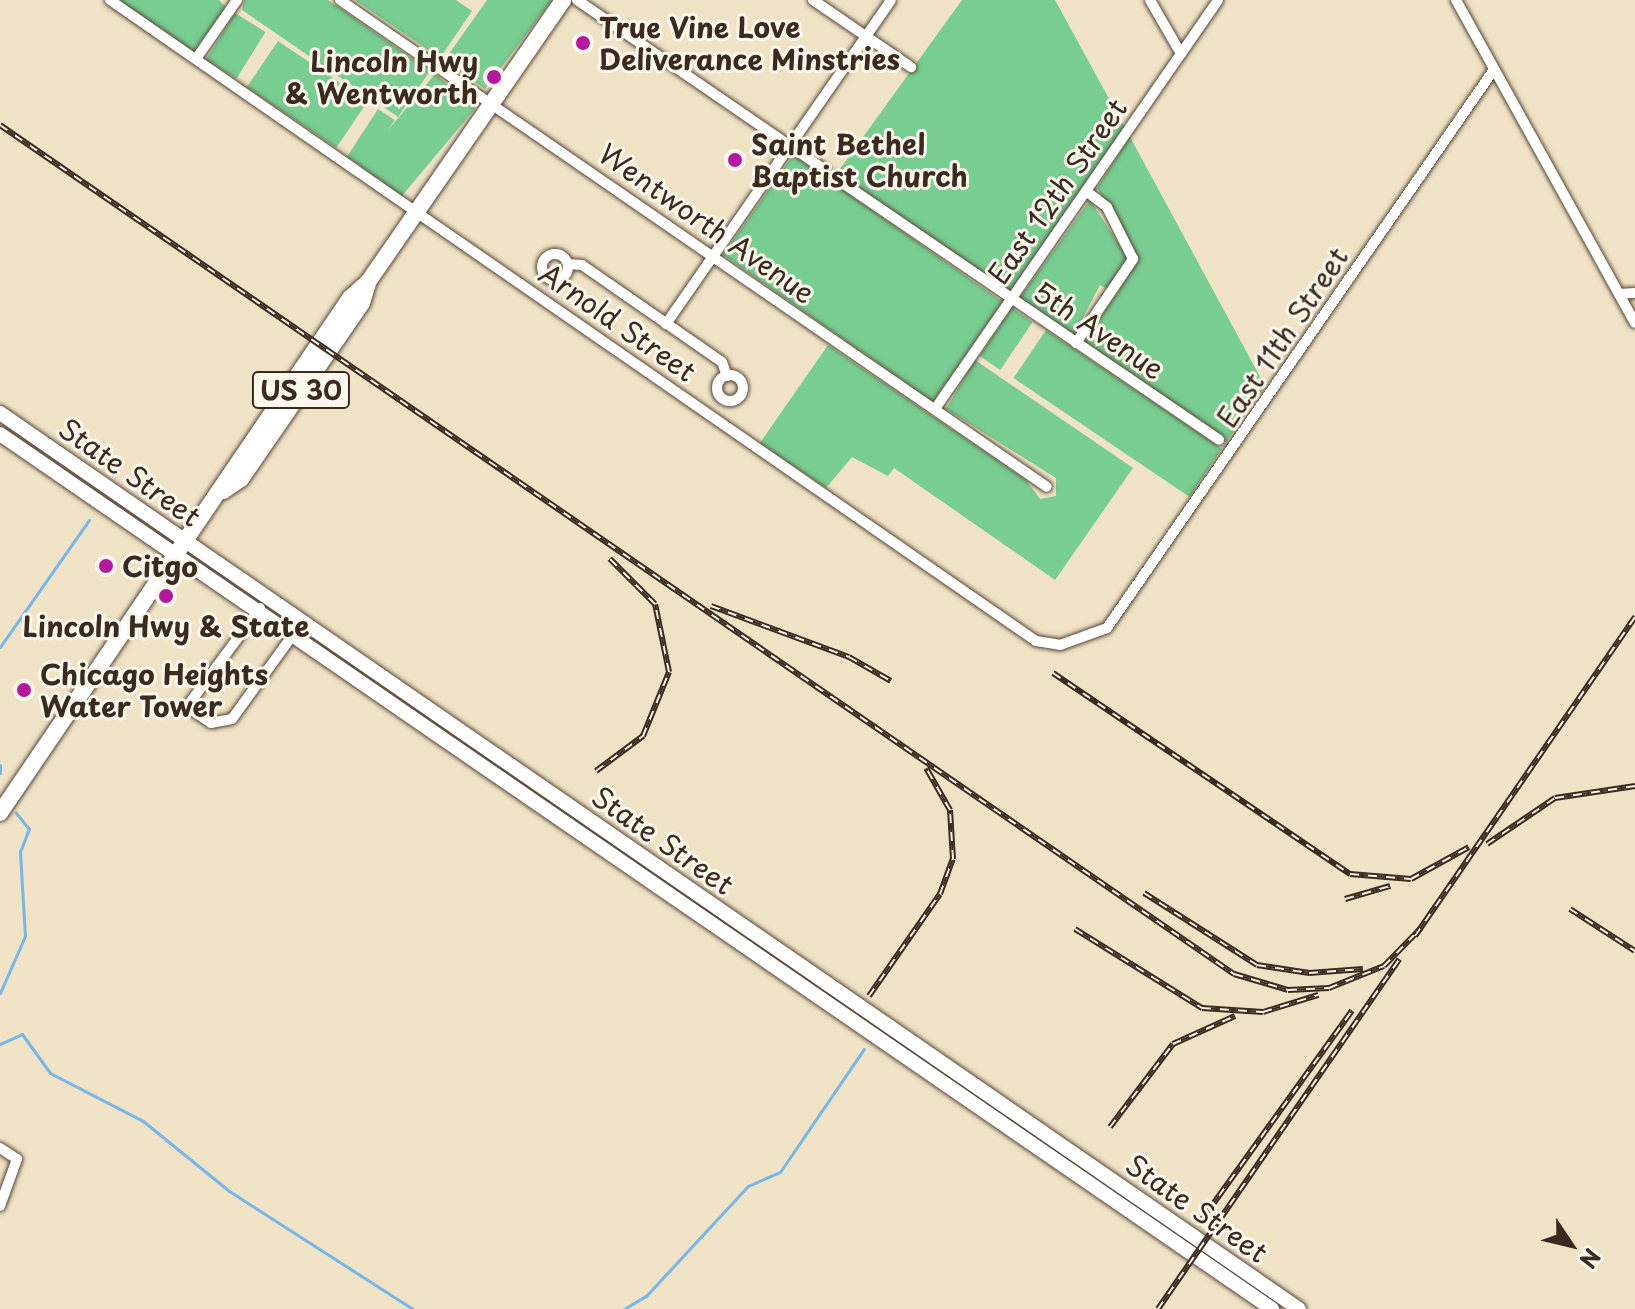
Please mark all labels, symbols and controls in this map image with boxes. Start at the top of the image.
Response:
place label: True Vine Love Deliverance Minstries [599,10,902,76]
marker: True Vine Love Deliverance Minstries [574,34,592,52]
place label: Lincoln Hwy & Wentworth [285,44,478,110]
marker: Lincoln Hwy & Wentworth [485,68,503,86]
street label: East 12th Street [980,91,1134,291]
place label: Saint Bethel Baptist Church [751,127,968,193]
street label: Wentworth Avenue [592,135,822,311]
marker: Saint Bethel Baptist Church [726,151,744,169]
street label: East 11th Street [1209,240,1355,434]
street label: Arnold Street [533,256,703,388]
street label: 5th Avenue [1027,274,1171,386]
road number: US 30 [251,368,351,412]
street label: State Street [53,411,207,533]
place label: Citgo [122,549,198,583]
marker: Citgo [97,557,115,575]
marker: Lincoln Hwy & State [157,587,175,605]
place label: Lincoln Hwy & State [21,609,311,643]
place label: Chicago Heights Water Tower [40,657,268,723]
marker: Chicago Heights Water Tower [15,681,33,699]
street label: State Street [586,779,740,901]
street label: State Street [1120,1147,1274,1269]
north arrow [1531,1205,1611,1285]
text: N [1573,1242,1610,1276]

